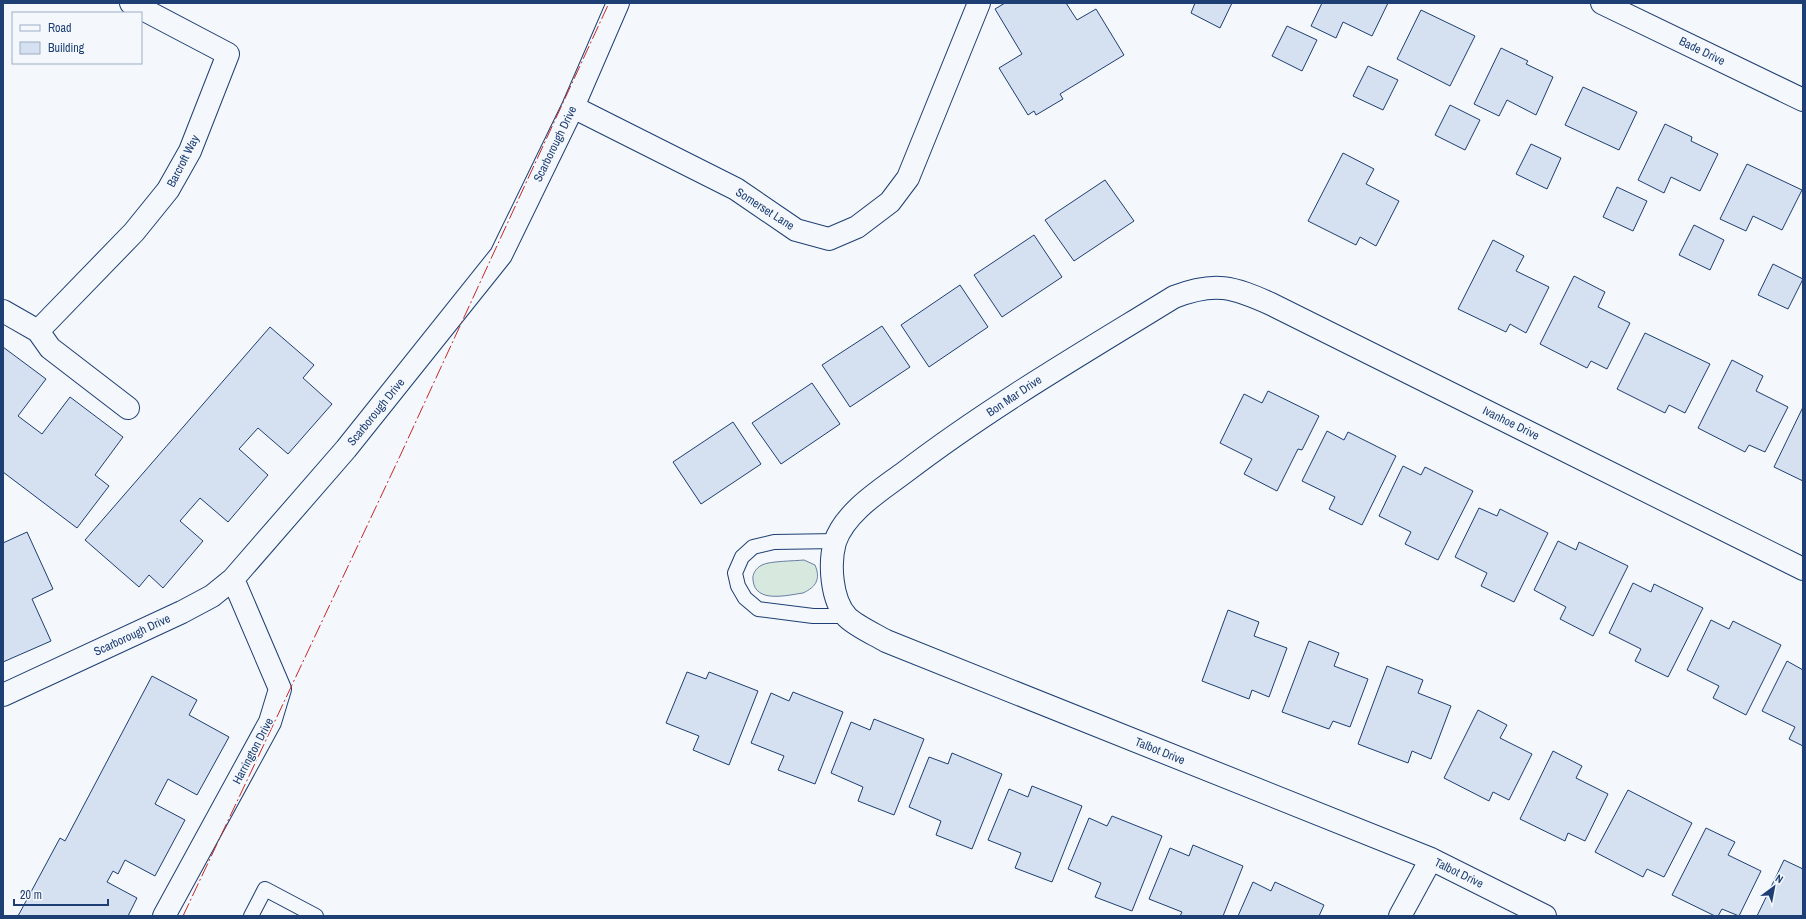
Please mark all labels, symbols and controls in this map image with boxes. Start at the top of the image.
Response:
legend [12,12,142,64]
text: Road [48,20,72,36]
street label: Bade Drive [1676,33,1728,69]
text: Building [48,40,85,56]
street label: Scarborough Drive [530,103,580,185]
street label: Barcroft Way [163,132,203,190]
street label: Somerset Lane [733,184,797,234]
street label: Bon Mar Drive [983,372,1045,420]
street label: Scarborough Drive [344,375,408,449]
street label: Ivanhoe Drive [1480,402,1542,444]
street label: Scarborough Drive [91,610,173,660]
street label: Harrington Drive [229,715,277,787]
street label: Talbot Drive [1133,734,1187,768]
street label: Talbot Drive [1432,854,1486,892]
north arrow [1754,867,1794,907]
text: N [1773,871,1786,886]
scale bar [14,881,108,907]
text: 20 m [20,887,42,903]

